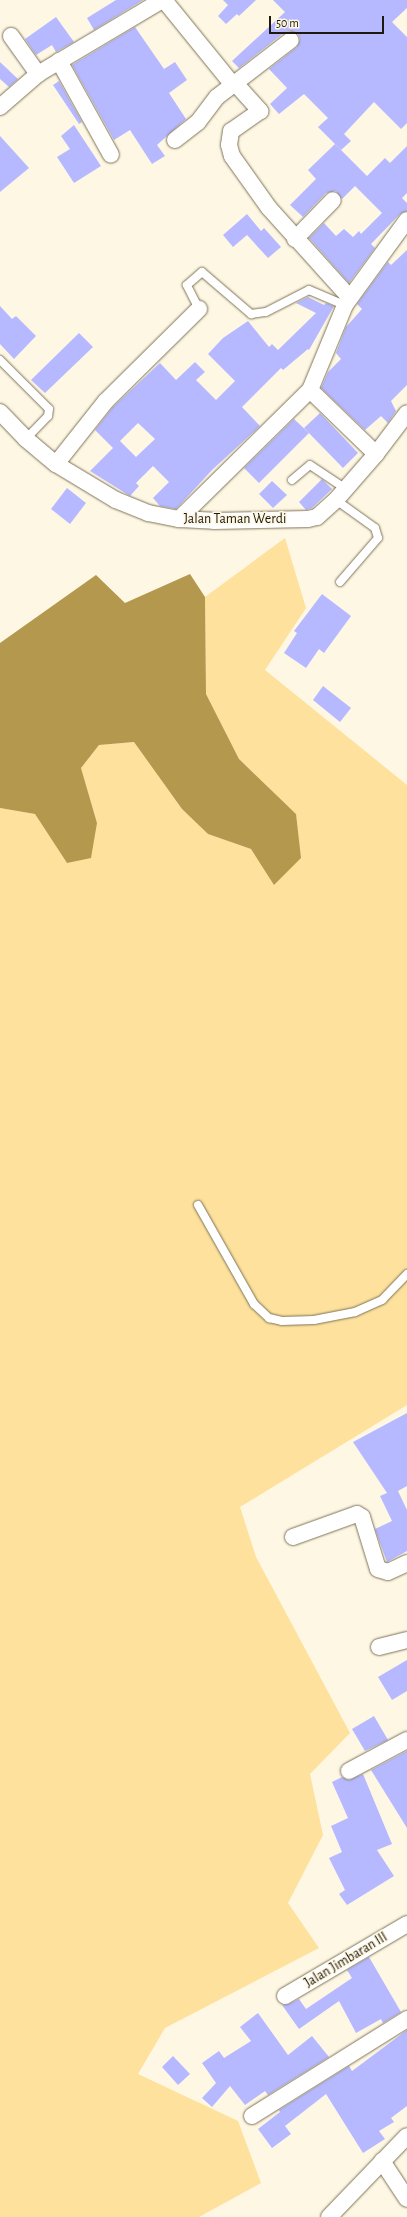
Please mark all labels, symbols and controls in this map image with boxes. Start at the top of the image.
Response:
scale bar [271,8,386,34]
text: 50 m [276,17,299,29]
street label: Jalan Taman Werdi [184,511,286,527]
street label: Jalan Jimbaran III [301,1929,391,1991]

